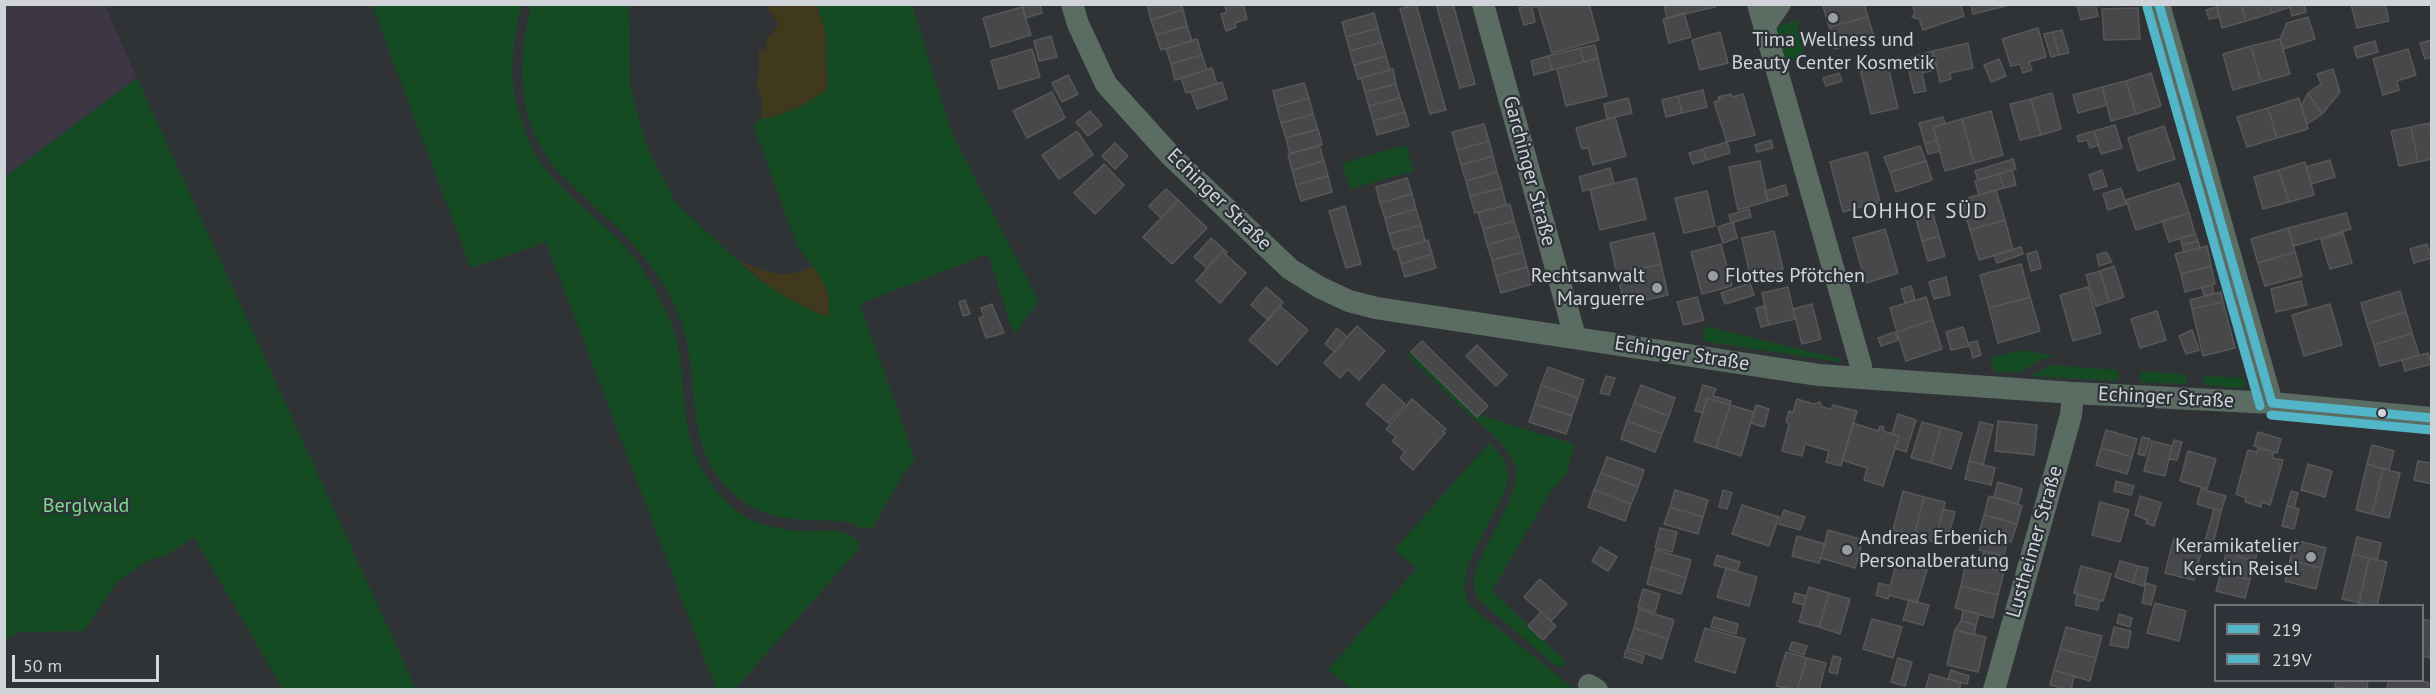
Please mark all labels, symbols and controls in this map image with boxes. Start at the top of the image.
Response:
marker: Tima Wellness und Beauty Center Kosmetik [1826,11,1840,25]
place label: Tima Wellness und Beauty Center Kosmetik [1731,28,1935,75]
street label: Garchinger Straße [1497,93,1561,249]
street label: Echinger Straße [1162,144,1276,256]
district label: LOHHOF SÜD [1852,199,1988,225]
place label: Rechtsanwalt Marguerre [1531,264,1645,311]
place label: Flottes Pfötchen [1725,264,1865,288]
marker: Flottes Pfötchen [1706,269,1720,283]
marker: Rechtsanwalt Marguerre [1650,281,1664,295]
street label: Echinger Straße [1613,331,1751,377]
street label: Echinger Straße [2097,382,2235,414]
unlabelled marker [2376,407,2388,419]
street label: Lustheimer Straße [2002,463,2068,621]
park label: Berglwald [43,494,129,518]
place label: Andreas Erbenich Personalberatung [1859,526,2009,573]
place label: Keramikatelier Kerstin Reisel [2175,534,2299,581]
marker: Andreas Erbenich Personalberatung [1840,543,1854,557]
marker: Keramikatelier Kerstin Reisel [2304,550,2318,564]
legend [2214,604,2424,682]
text: 219 [2272,618,2301,641]
scale bar [15,643,162,681]
text: 219V [2272,648,2312,671]
text: 50 m [23,654,62,677]

